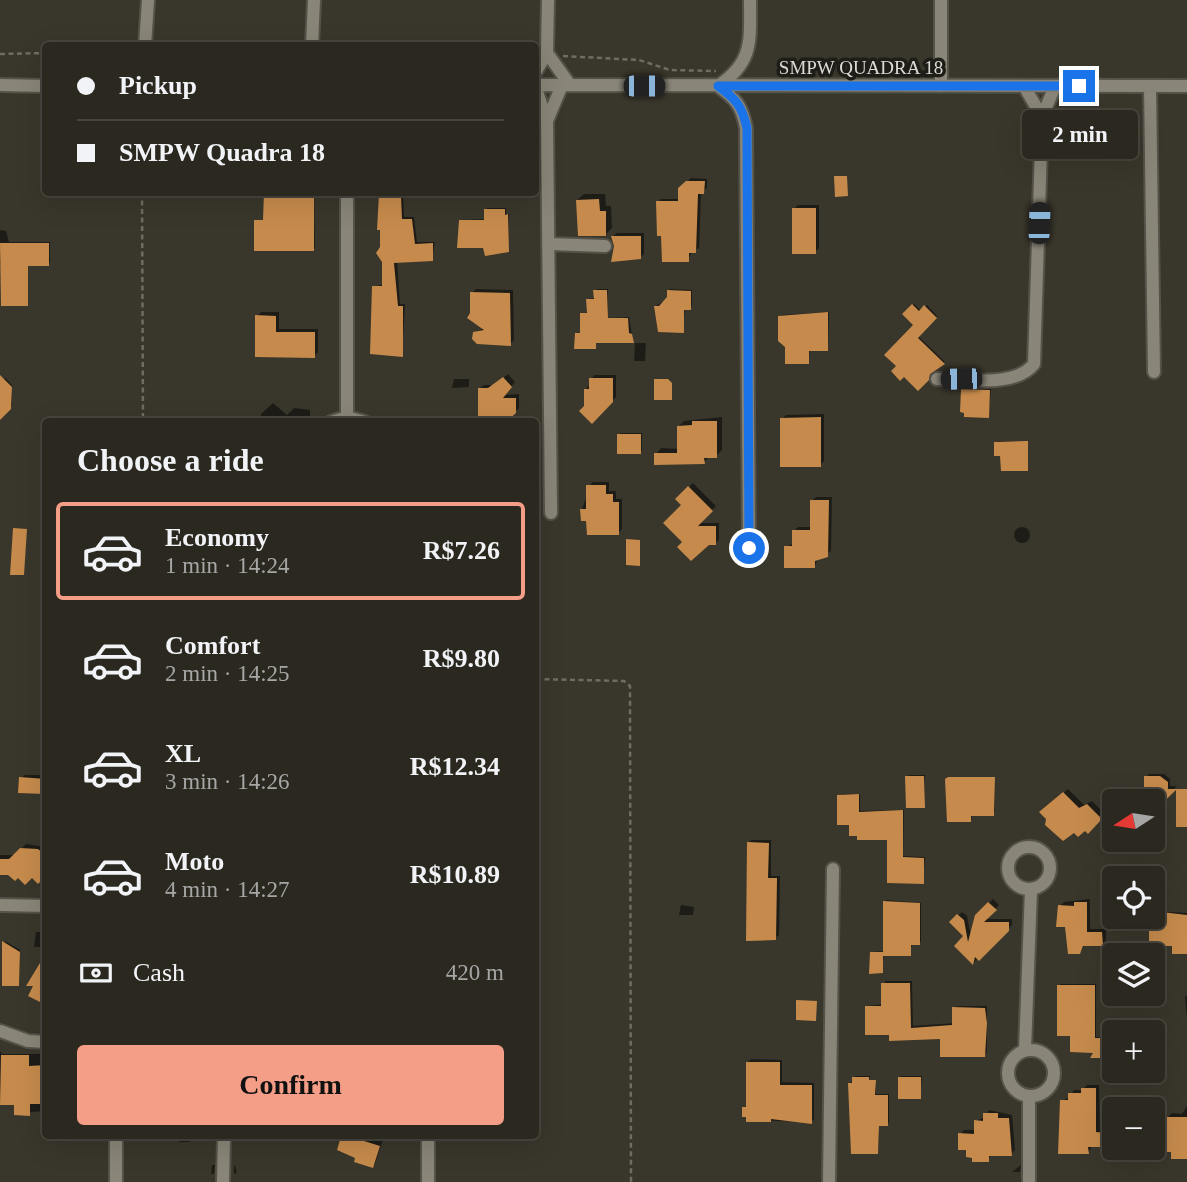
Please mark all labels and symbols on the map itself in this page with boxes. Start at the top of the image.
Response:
street label: SMPW QUADRA 18 [779,57,943,78]
route end [1063,70,1095,102]
car [624,76,666,97]
callout: 2 min [1021,110,1137,160]
car [1028,202,1051,244]
car [940,368,983,390]
route start [733,532,765,564]
north arrow [1102,789,1166,852]

